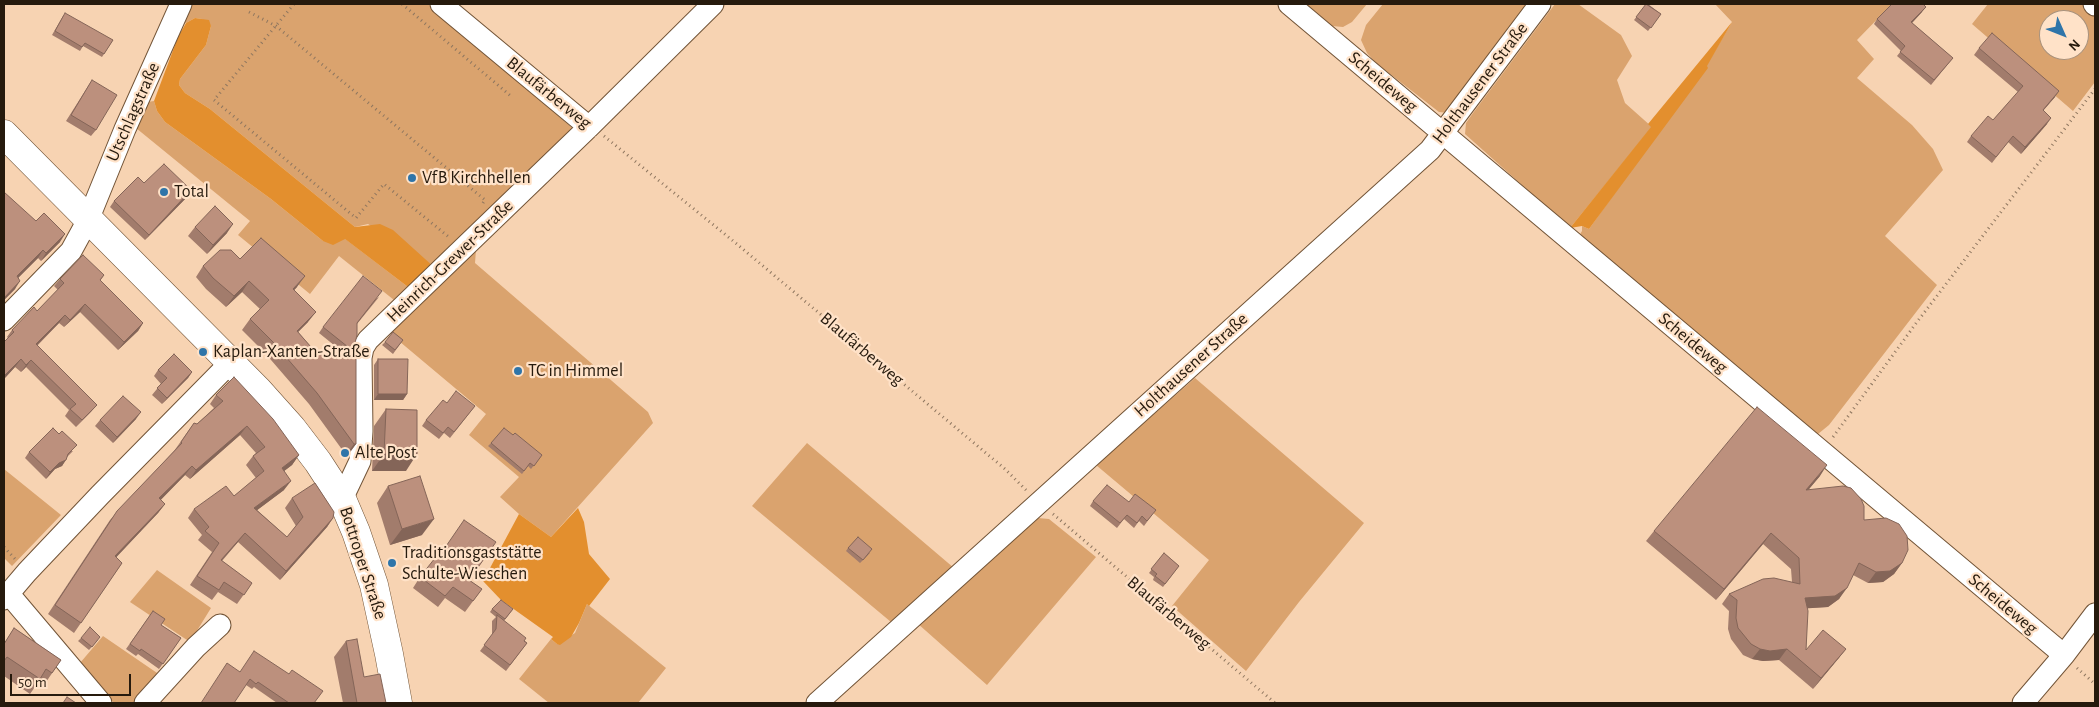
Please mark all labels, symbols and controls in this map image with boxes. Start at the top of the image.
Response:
north arrow [2039,10,2089,60]
street label: Holthausener Straße [1428,18,1532,148]
text: N [2066,36,2082,53]
street label: Scheideweg [1344,47,1422,117]
street label: Blaufärberweg [502,52,596,134]
street label: Utschlagstraße [102,59,164,165]
place label: VfB Kirchhellen [422,167,531,189]
marker: VfB Kirchhellen [406,172,418,184]
place label: Total [174,181,209,203]
marker: Total [158,186,170,198]
street label: Heinrich-Grewer-Straße [382,195,518,327]
street label: Blaufärberweg [816,308,908,390]
street label: Holthausener Straße [1130,308,1252,422]
street label: Scheideweg [1654,308,1732,378]
place label: Kaplan-Xanten-Straße [213,341,369,363]
marker: Kaplan-Xanten-Straße [197,346,209,358]
place label: TC in Himmel [528,360,623,382]
marker: TC in Himmel [512,365,524,377]
place label: Alte Post [355,442,416,464]
marker: Alte Post [339,447,351,459]
street label: Bottroper Straße [335,504,391,622]
place label: Traditionsgaststätte Schulte-Wieschen [402,542,541,584]
marker: Traditionsgaststätte Schulte-Wieschen [386,557,398,569]
street label: Scheideweg [1964,569,2042,639]
street label: Blaufärberweg [1123,572,1215,654]
scale bar [12,664,134,696]
text: 50 m [18,675,47,690]

